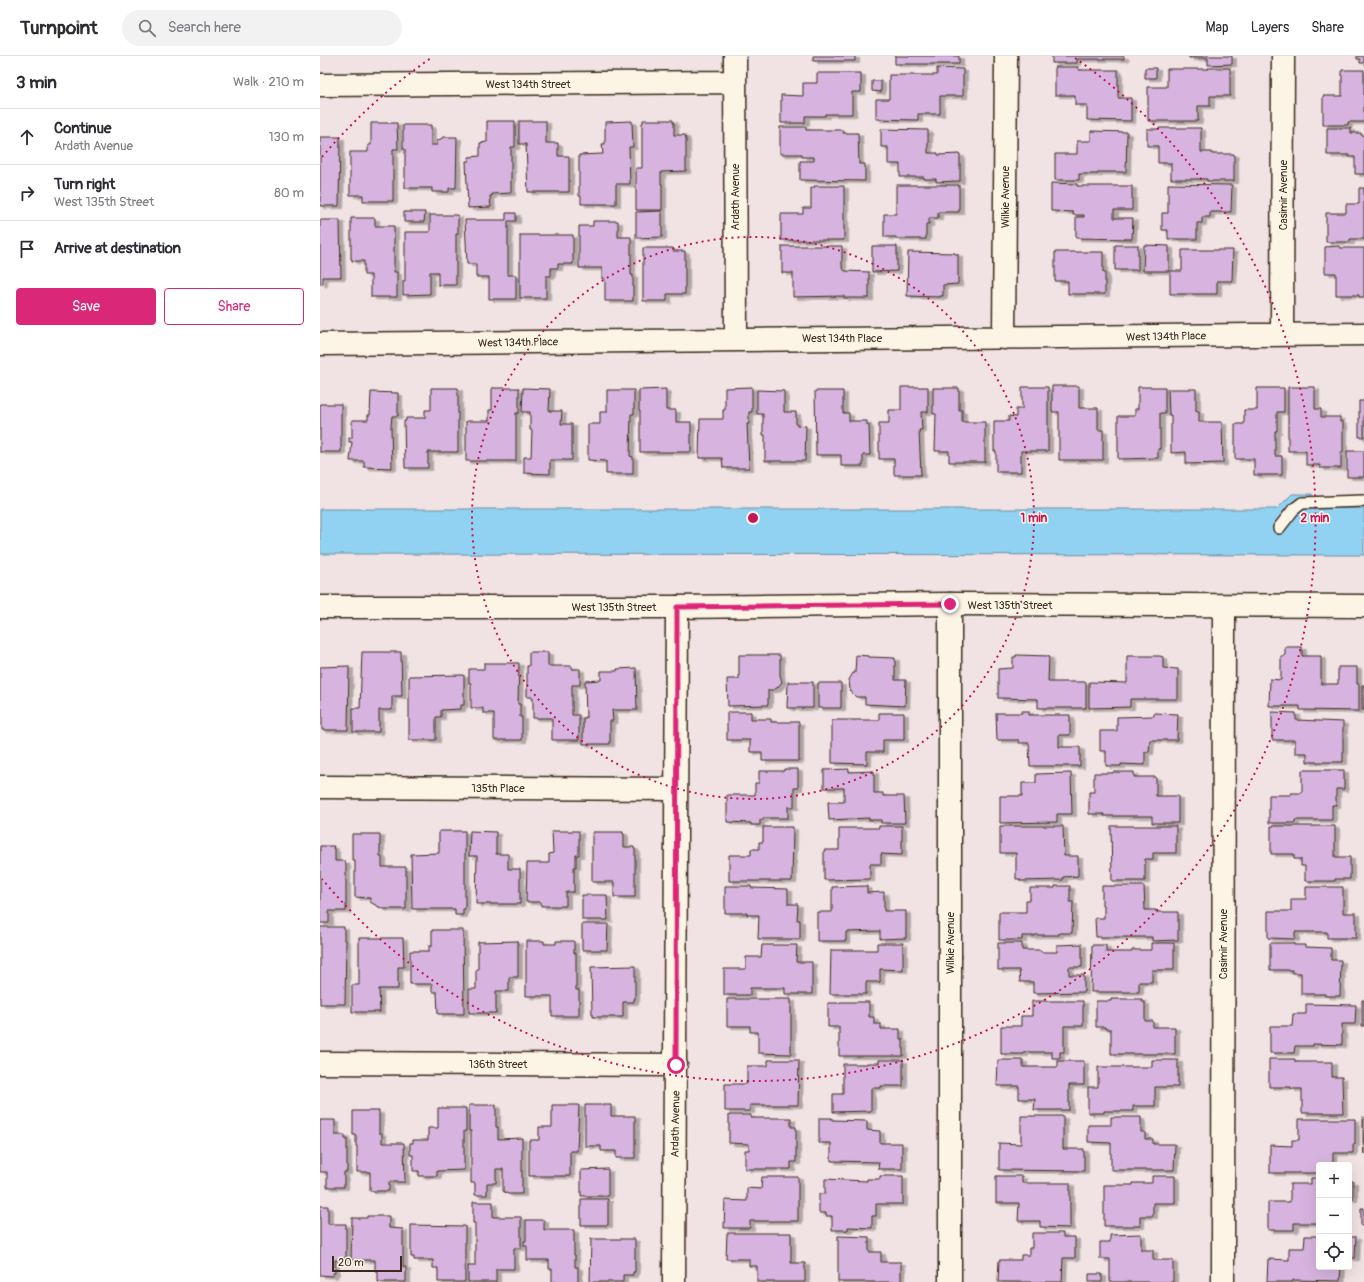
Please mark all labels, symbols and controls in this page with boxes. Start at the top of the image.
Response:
search box [122,10,402,46]
text: Turnpoint [20,16,98,40]
icon: search [136,17,158,39]
text: Search here [168,18,241,37]
text: Map [1206,19,1229,36]
text: Layers [1251,19,1289,36]
text: Share [1311,19,1344,36]
text: 3 min [16,72,57,93]
text: Walk · 210 m [233,74,304,90]
street label: West 134th Street [485,78,571,91]
text: Continue [54,119,112,138]
icon: ahead [16,126,38,148]
text: 130 m [268,129,304,145]
text: Ardath Avenue [54,138,133,154]
street label: Casimir Avenue [1277,159,1290,230]
street label: Ardath Avenue [729,163,742,230]
street label: Wilkie Avenue [999,165,1012,228]
text: Turn right [54,175,115,194]
icon: right [16,182,38,204]
text: 80 m [274,185,304,201]
text: West 135th Street [54,194,154,210]
icon: arrive [16,238,38,260]
text: Arrive at destination [54,239,181,258]
button: Save [16,288,156,325]
button: Share [164,288,304,325]
street label: West 134th Place [1126,329,1207,344]
street label: West 134th Place [802,332,883,345]
street label: West 134th Place [478,335,559,350]
centre of rings [746,511,760,525]
text: 1 min [1021,511,1048,526]
text: 2 min [1301,511,1330,526]
route end [941,595,959,613]
street label: West 135th Street [968,599,1053,612]
street label: West 135th Street [572,601,657,614]
street label: 135th Place [471,782,525,795]
street label: Casimir Avenue [1217,908,1230,979]
street label: Wilkie Avenue [944,911,957,974]
route start [667,1056,685,1074]
street label: 136th Street [469,1058,528,1071]
street label: Ardath Avenue [668,1090,683,1158]
map controls [1316,1162,1352,1270]
button: + [1316,1162,1352,1198]
button: − [1316,1198,1352,1234]
button: locate [1316,1234,1352,1270]
scale bar [332,1254,402,1273]
text: 20 m [338,1256,364,1269]

